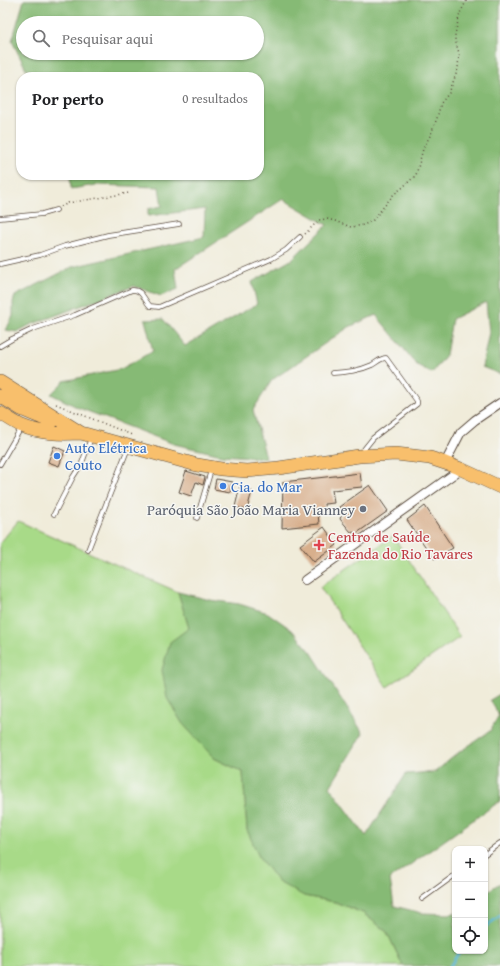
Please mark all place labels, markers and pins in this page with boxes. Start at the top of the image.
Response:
place label: Auto Elétrica Couto [65,437,147,475]
marker: Auto Elétrica Couto [52,451,62,461]
place label: Cia. do Mar [231,476,302,497]
marker: Cia. do Mar [218,481,228,491]
place label: Paróquia São João Maria Vianney [147,499,356,520]
marker: Paróquia São João Maria Vianney [358,504,368,514]
place label: Centro de Saúde Fazenda do Rio Tavares [328,526,473,564]
marker: Centro de Saúde Fazenda do Rio Tavares [313,539,325,551]

